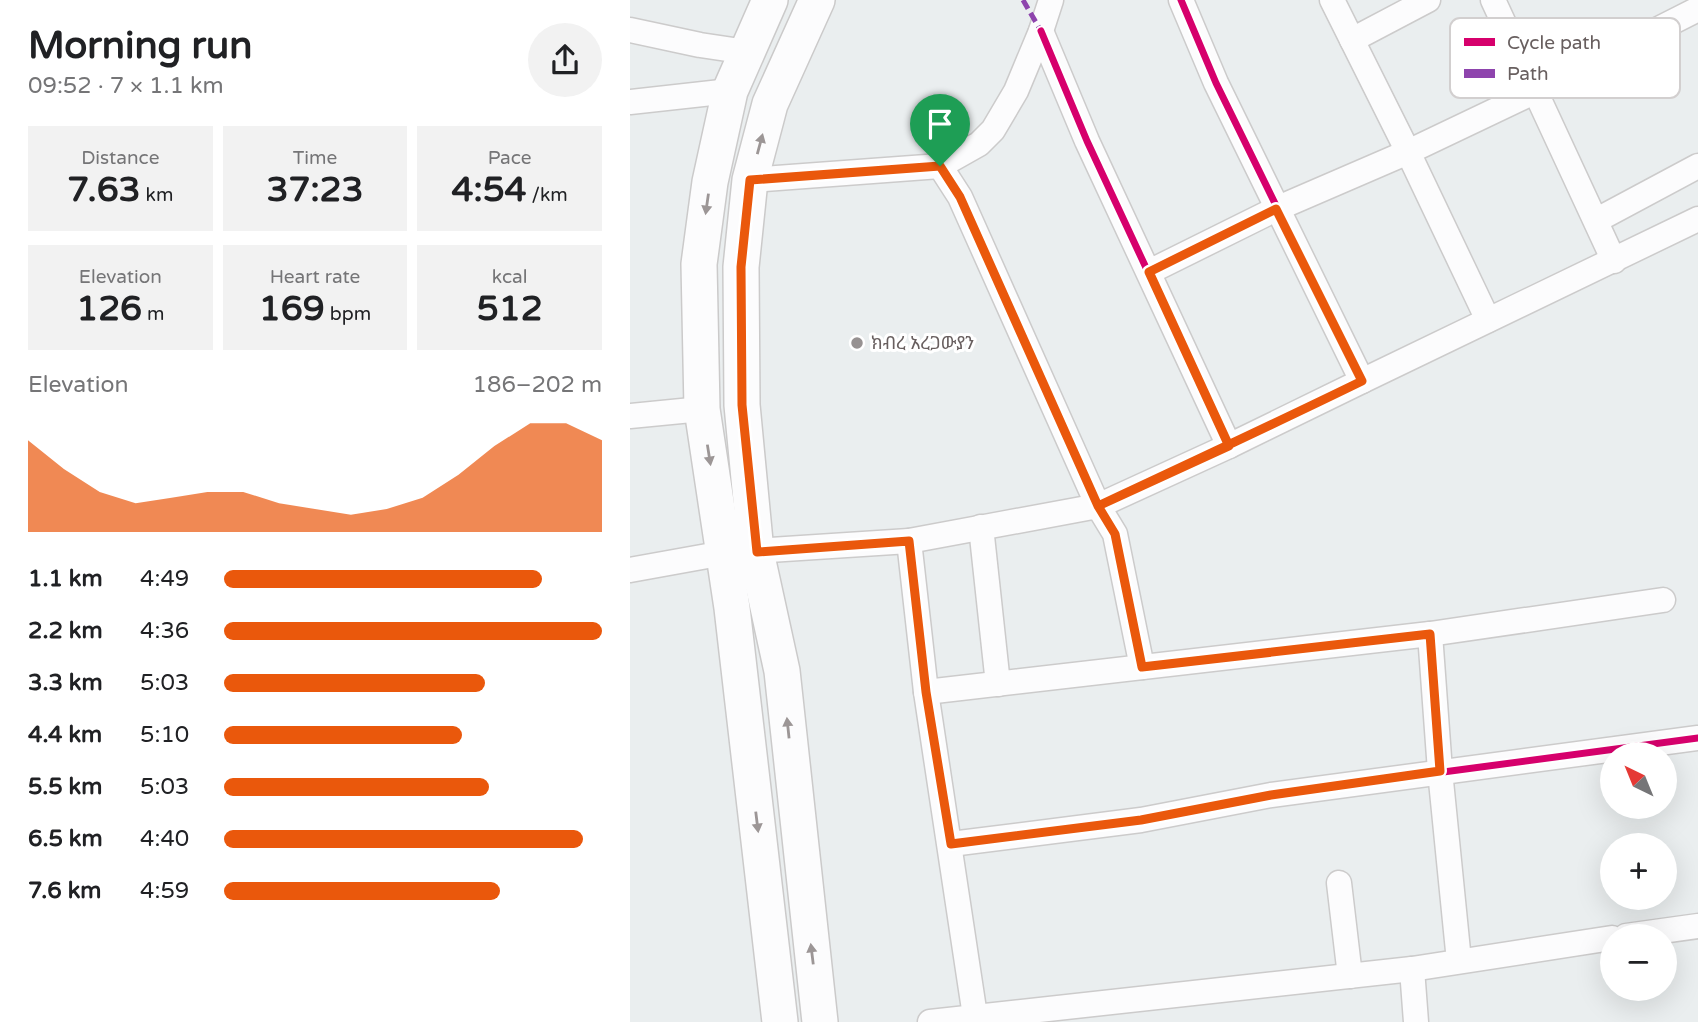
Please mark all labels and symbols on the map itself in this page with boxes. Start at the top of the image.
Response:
legend [1450,18,1680,98]
text: Cycle path [1507,32,1601,54]
text: Path [1507,63,1549,85]
pin [910,94,970,166]
one-way arrow [755,133,765,154]
one-way arrow [701,194,712,216]
place label: ክብረ አረጋውያን [871,332,974,354]
marker: ክብረ አረጋውያን [849,335,865,351]
one-way arrow [704,444,715,466]
one-way arrow [782,717,793,739]
north arrow [1600,742,1676,819]
one-way arrow [751,811,762,833]
one-way arrow [806,943,817,965]

